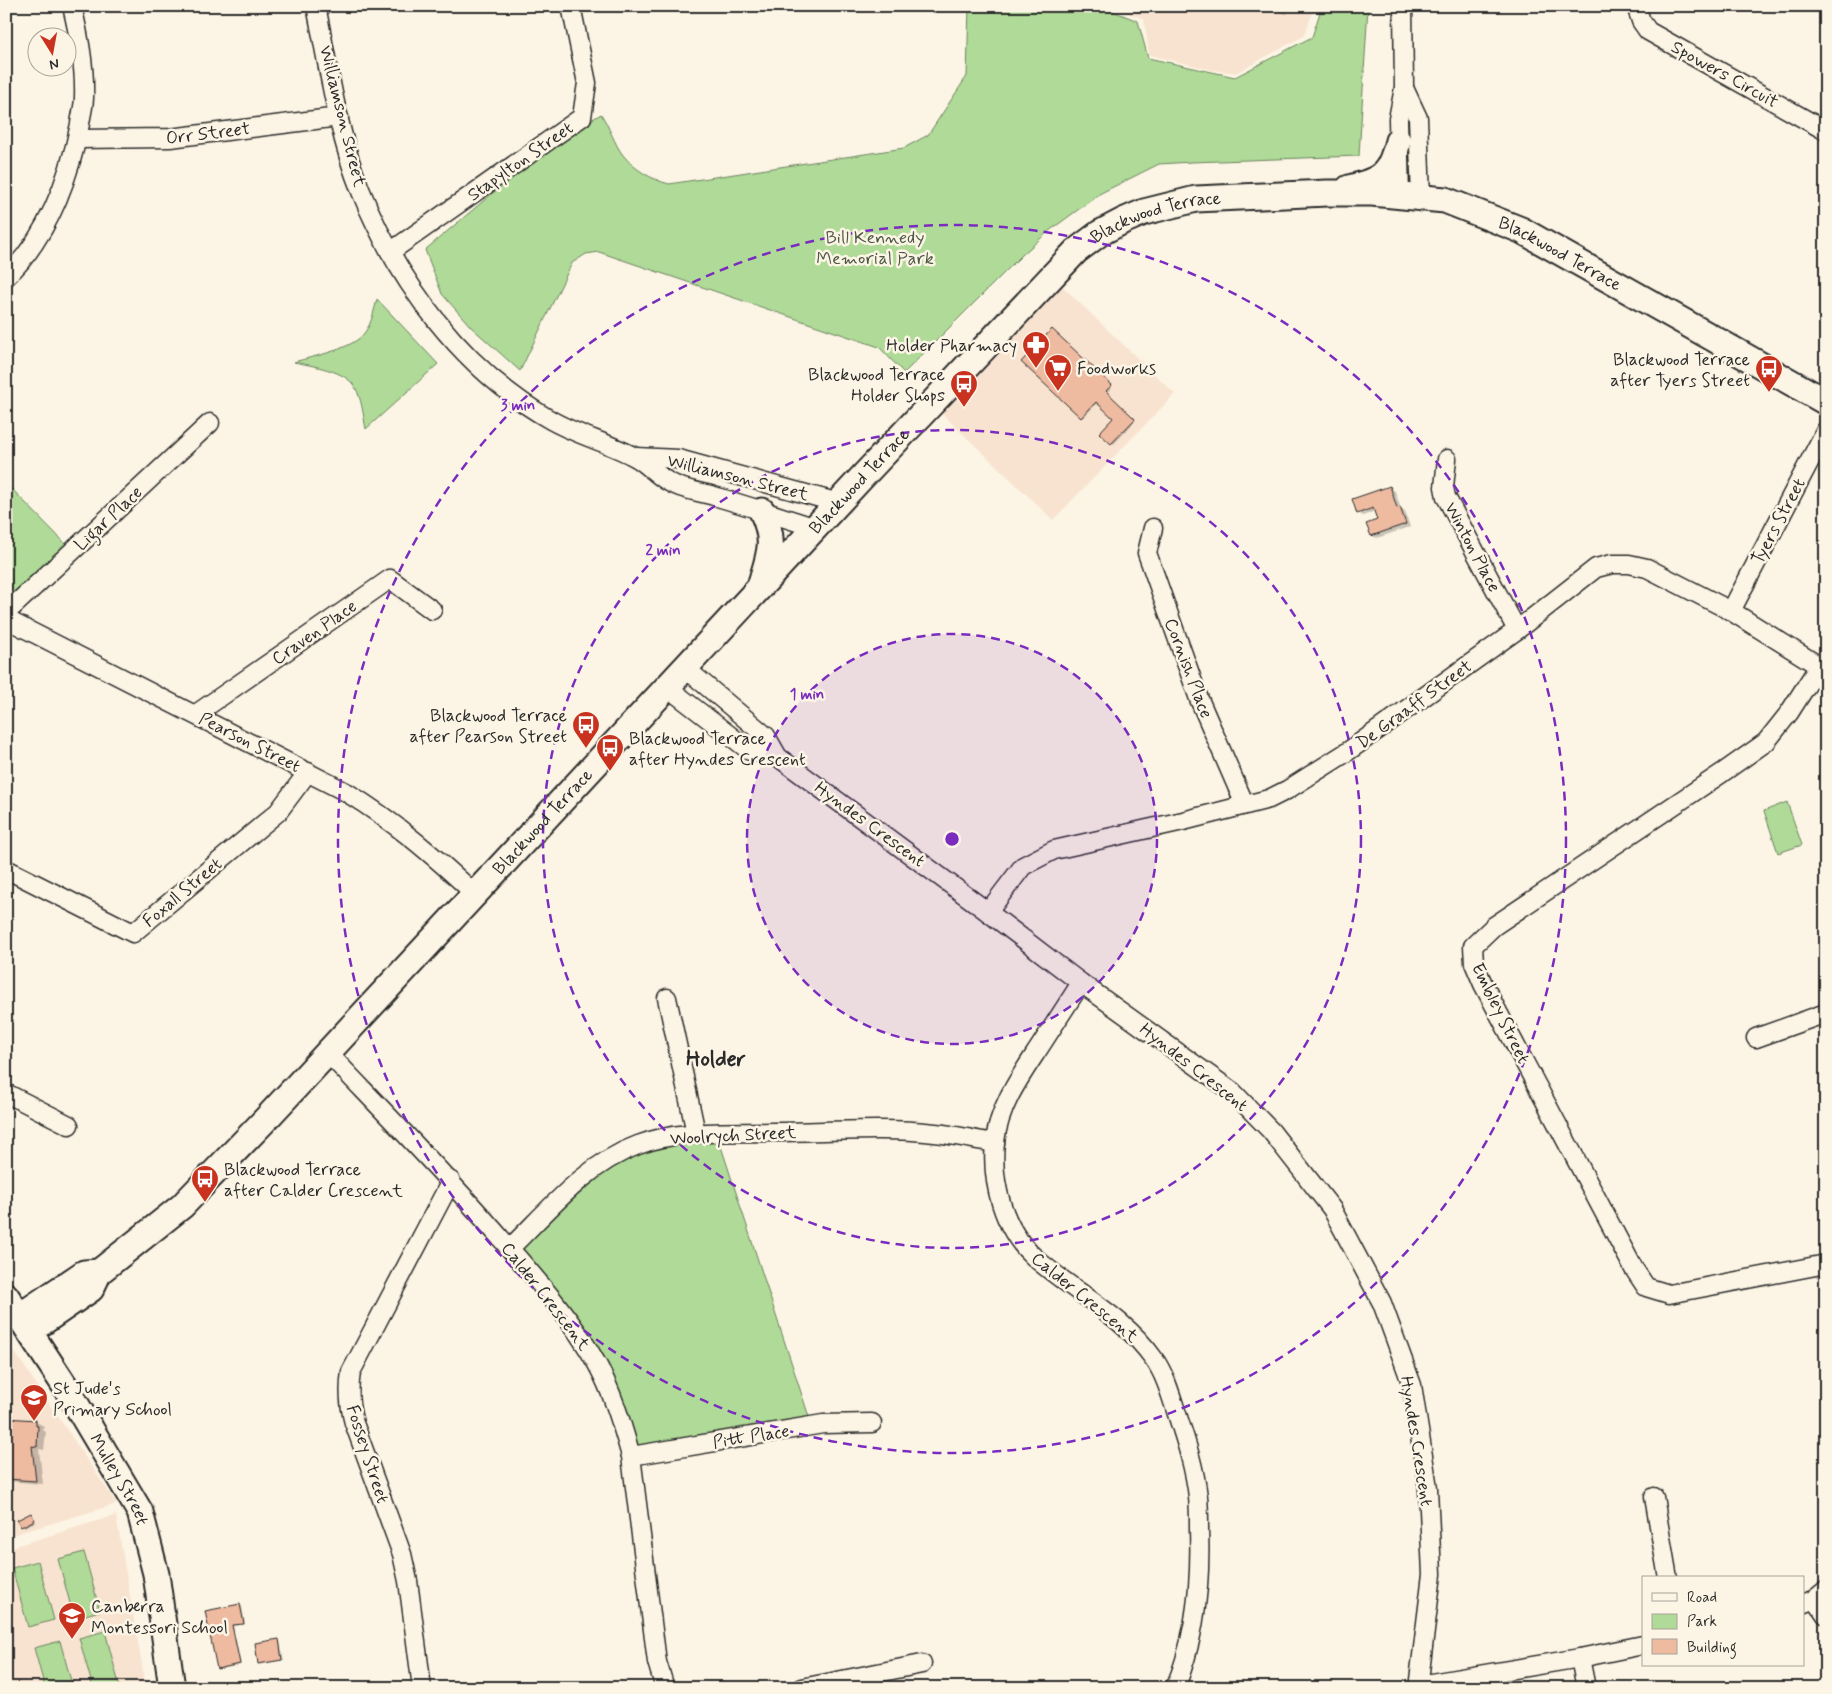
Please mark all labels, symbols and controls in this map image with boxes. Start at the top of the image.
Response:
north arrow [28,28,78,78]
street label: Spowers Circuit [1667,35,1783,114]
street label: Williamson Street [313,43,371,190]
text: N [48,54,61,74]
street label: Stapylton Street [463,116,578,207]
street label: Orr Street [165,117,252,151]
street label: Blackwood Terrace [1086,187,1222,249]
street label: Blackwood Terrace [1495,211,1626,297]
park label: Bill Kennedy Memorial Park [816,226,934,271]
pharmacy icon: Holder Pharmacy [1021,330,1051,369]
place label: Holder Pharmacy [886,334,1017,358]
place label: Blackwood Terrace after Tyers Street [1610,348,1750,393]
supermarket icon: Foodworks [1043,353,1073,392]
bus stop icon: Blackwood Terrace after Tyers Street [1754,354,1784,393]
place label: Foodworks [1077,357,1156,381]
place label: Blackwood Terrace Holder Shops [808,363,945,408]
bus stop icon: Blackwood Terrace Holder Shops [949,369,979,408]
text: 3 min [501,396,535,416]
street label: Blackwood Terrace [804,423,915,540]
street label: Williamson Street [665,449,811,507]
street label: Tyers Street [1746,474,1812,569]
street label: Ligar Place [69,481,149,558]
street label: Winton Place [1438,498,1506,597]
text: 2 min [645,541,681,561]
street label: Craven Place [267,595,362,671]
street label: Cornish Place [1158,615,1218,722]
street label: De Graaff Street [1352,655,1477,755]
text: 1 min [790,685,824,705]
place label: Blackwood Terrace after Pearson Street [410,704,567,749]
street label: Pearson Street [195,707,305,779]
bus stop icon: Blackwood Terrace after Pearson Street [571,710,601,749]
place label: Blackwood Terrace after Hyndes Crescent [629,727,806,772]
bus stop icon: Blackwood Terrace after Hyndes Crescent [595,733,625,772]
street label: Blackwood Terrace [488,764,599,880]
street label: Hyndes Crescent [809,776,930,873]
centre of rings [943,830,961,848]
street label: Foxall Street [138,852,228,933]
street label: Embley Street [1465,959,1535,1068]
street label: Hyndes Crescent [1134,1018,1253,1118]
district label: Holder [686,1046,747,1074]
street label: Woolrych Street [669,1121,797,1151]
place label: Blackwood Terrace after Calder Crescent [224,1158,403,1203]
bus stop icon: Blackwood Terrace after Calder Crescent [190,1164,220,1203]
street label: Calder Crescent [495,1237,595,1356]
street label: Calder Crescent [1026,1247,1143,1349]
street label: Hyndes Crescent [1394,1374,1438,1508]
place label: St Jude's Primary School [53,1377,172,1422]
school or university icon: St Jude's Primary School [19,1383,49,1422]
street label: Fossey Street [340,1402,394,1507]
street label: Pitt Place [711,1419,791,1455]
street label: Mulley Street [83,1429,154,1528]
legend [1642,1576,1804,1666]
text: Road [1687,1588,1717,1608]
place label: Canberra Montessori School [91,1595,228,1640]
school or university icon: Canberra Montessori School [57,1601,87,1640]
text: Park [1687,1612,1717,1632]
text: Building [1687,1638,1737,1659]

